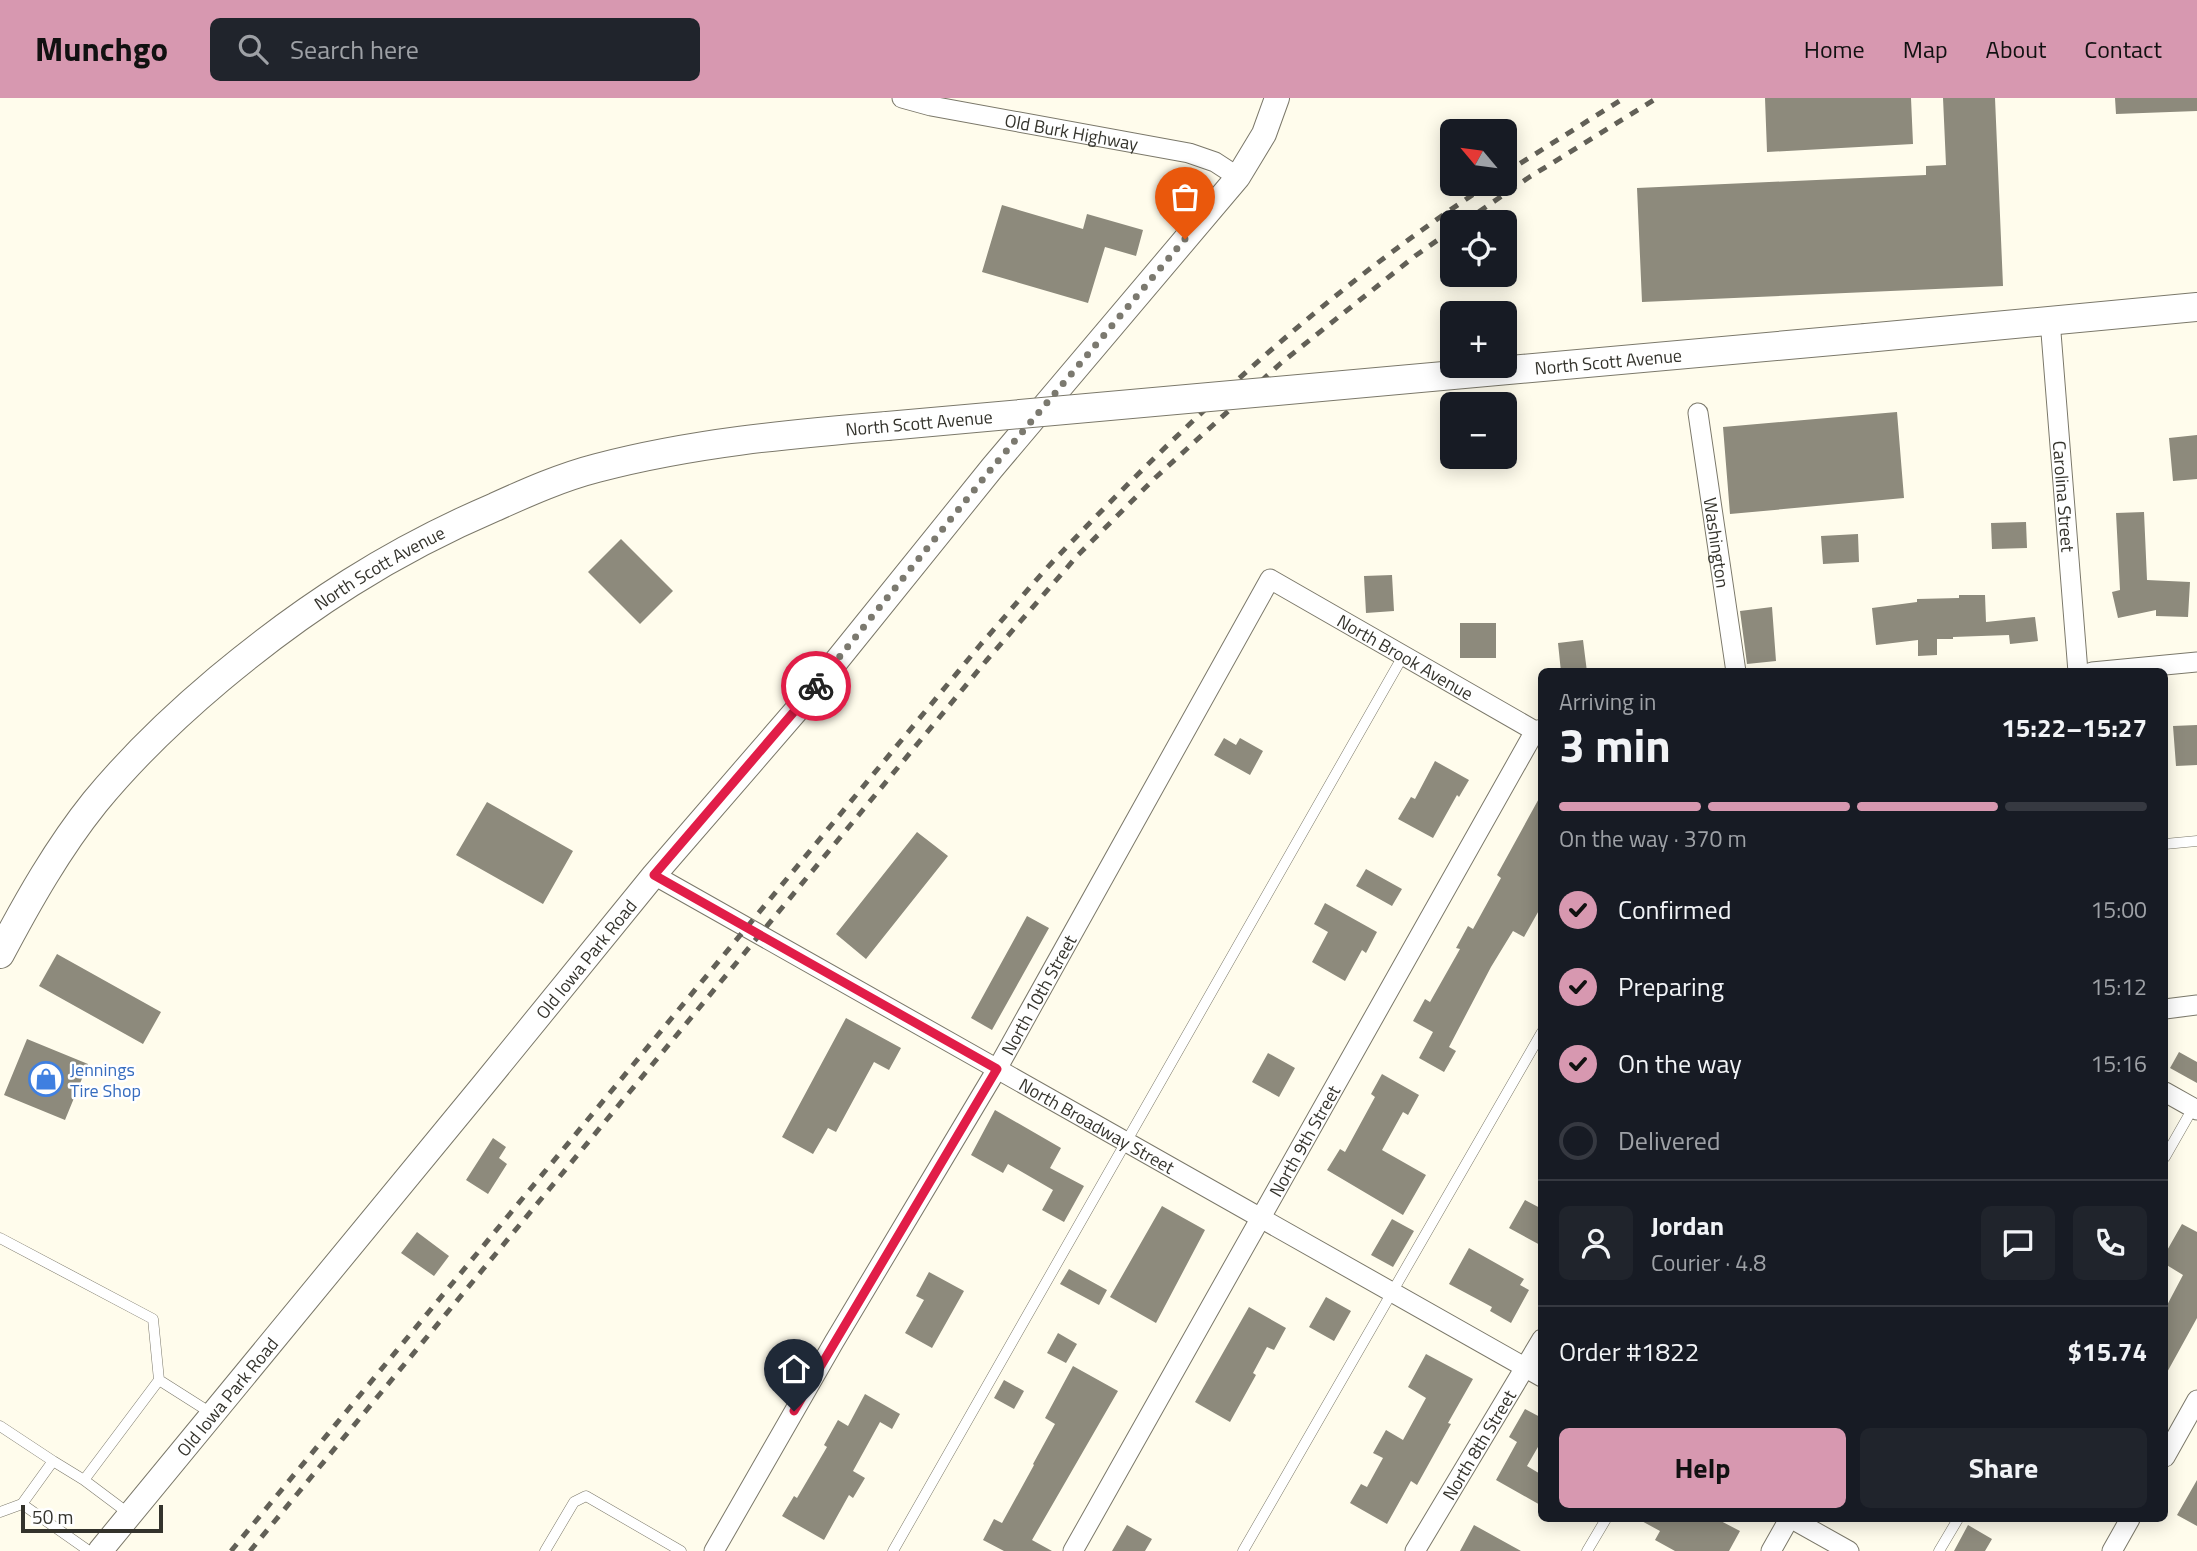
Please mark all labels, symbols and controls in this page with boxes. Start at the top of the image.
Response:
search box [210,18,700,81]
text: Munchgo [35,24,168,74]
icon: search [234,30,272,68]
text: Search here [290,30,419,69]
text: Home [1804,31,1865,67]
text: Map [1903,31,1948,67]
text: About [1986,31,2046,67]
text: Contact [2084,31,2162,67]
street label: Old Burk Highway [1003,106,1141,157]
north arrow [1440,119,1517,196]
map controls [1440,119,1517,469]
pin [1155,167,1215,239]
icon: bag [1166,178,1204,216]
button: locate [1440,210,1517,287]
button: + [1440,301,1517,378]
street label: North Scott Avenue [1533,341,1683,381]
button: − [1440,392,1517,469]
street label: North Scott Avenue [844,403,994,443]
street label: Carolina Street [2046,440,2082,554]
street label: Washington [1697,496,1737,590]
street label: North Scott Avenue [308,519,449,616]
street label: North Brook Avenue [1332,607,1478,706]
courier [781,651,851,721]
icon: bike [797,667,835,705]
text: Arriving in [1559,684,1656,719]
text: 15:22–15:27 [2001,708,2147,747]
text: 3 min [1559,710,1671,780]
text: On the way · 370 m [1559,821,1747,856]
text: Confirmed [1618,890,1732,929]
icon: check [1559,891,1597,929]
text: 15:00 [2090,892,2147,927]
street label: Old Iowa Park Road [529,893,643,1025]
street label: North 10th Street [994,929,1083,1060]
text: Preparing [1618,967,1724,1006]
icon: check [1559,968,1597,1006]
text: 15:12 [2090,969,2147,1004]
text: On the way [1618,1044,1742,1083]
icon: check [1559,1045,1597,1083]
text: 15:16 [2090,1046,2147,1081]
place label: Jennings Tire Shop [70,1056,141,1104]
shop icon: Jennings Tire Shop [27,1060,65,1098]
street label: North Broadway Street [1014,1071,1180,1181]
street label: North 9th Street [1262,1079,1347,1201]
text: Delivered [1618,1121,1721,1160]
button: person [1559,1206,1633,1280]
text: Jordan [1651,1206,1724,1245]
button: chat [1981,1206,2055,1280]
button: phone [2073,1206,2147,1280]
text: Courier · 4.8 [1651,1245,1766,1280]
street label: Old Iowa Park Road [170,1331,284,1462]
text: Order #1822 [1559,1332,1699,1371]
text: $15.74 [2068,1332,2147,1371]
pin [764,1339,824,1411]
icon: home [775,1350,813,1388]
street label: North 8th Street [1435,1384,1523,1505]
button: Help [1559,1428,1846,1508]
button: Share [1860,1428,2147,1508]
scale bar [21,1502,163,1534]
text: 50 m [32,1502,73,1531]

